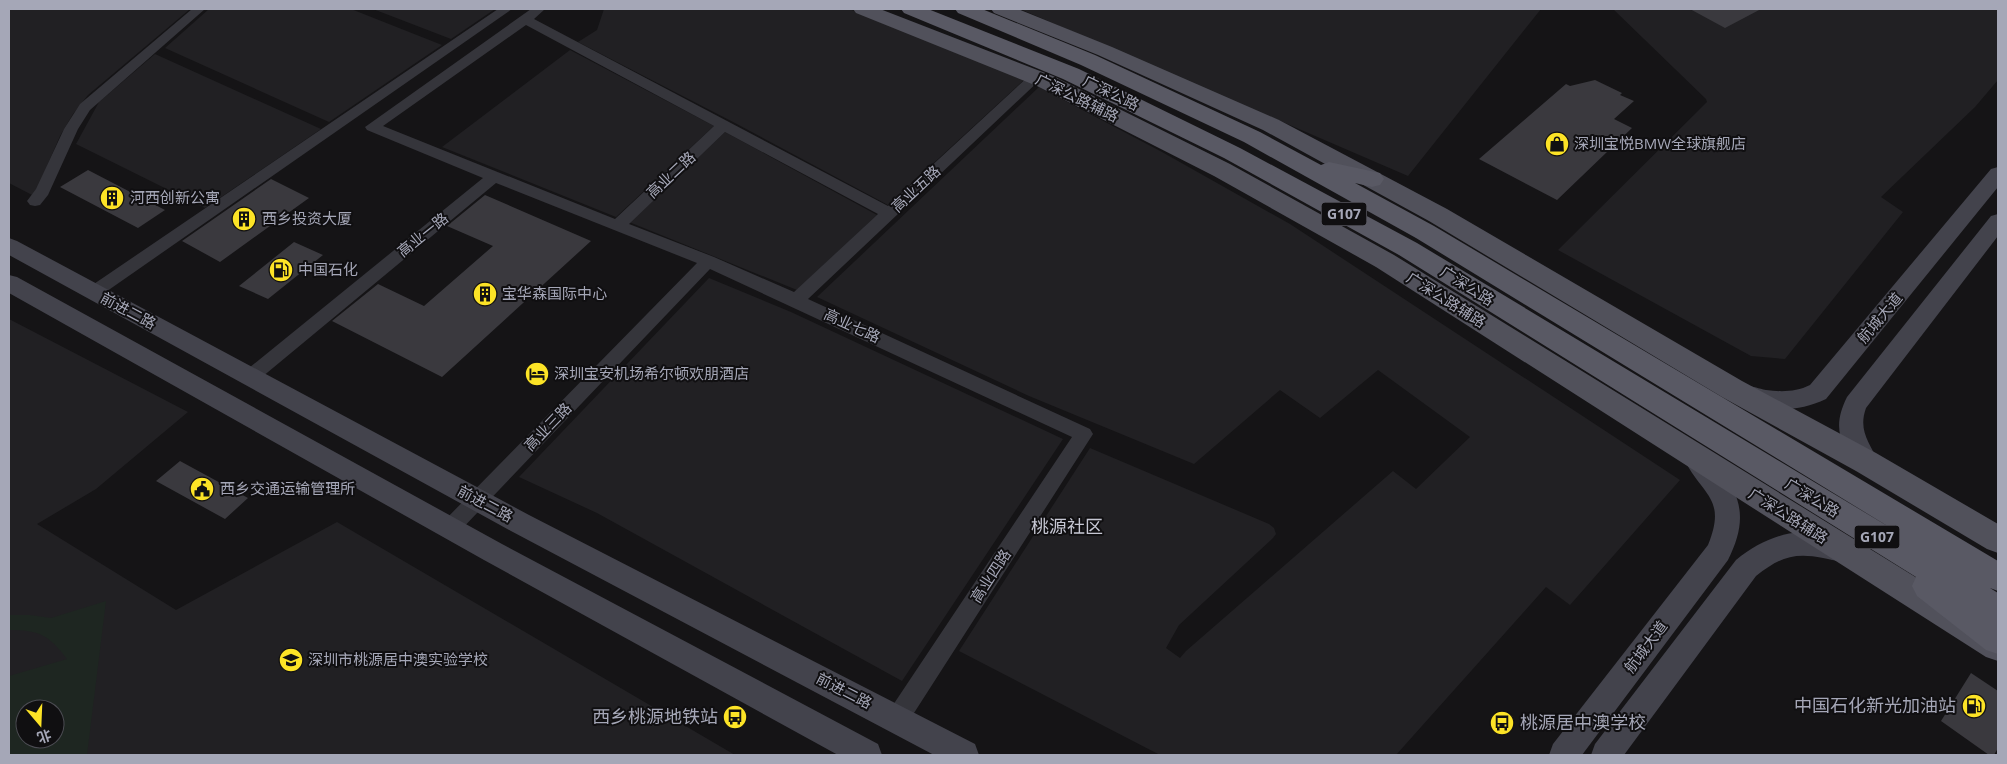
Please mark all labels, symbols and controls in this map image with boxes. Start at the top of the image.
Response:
street label: 广深公路辅路 [1033,68,1122,126]
street label: 广深公路 [1080,70,1143,114]
shop icon: 深圳宝悦BMW全球旗舰店 [1544,131,1570,157]
place label: 深圳宝悦BMW全球旗舰店 [1574,133,1746,153]
street label: 高业二路 [642,146,699,202]
street label: 高业五路 [887,160,944,216]
building icon: 河西创新公寓 [99,185,125,211]
place label: 河西创新公寓 [130,187,220,207]
road number: G107 [1322,202,1366,225]
building icon: 西乡投资大厦 [231,206,257,232]
place label: 西乡投资大厦 [262,208,352,228]
street label: 高业一路 [393,208,452,261]
fuel station icon: 中国石化 [268,257,294,283]
place label: 中国石化 [298,259,358,279]
street label: 广深公路 [1437,261,1498,310]
street label: 广深公路辅路 [1403,267,1490,331]
building icon: 宝华森国际中心 [472,281,498,307]
place label: 宝华森国际中心 [502,283,607,303]
street label: 前进二路 [97,287,160,333]
street label: 航城大道 [1852,288,1906,347]
street label: 高业七路 [821,303,884,347]
hotel icon: 深圳宝安机场希尔顿欢朋酒店 [524,361,550,387]
place label: 深圳宝安机场希尔顿欢朋酒店 [554,363,749,383]
street label: 高业三路 [519,398,575,455]
street label: 广深公路 [1782,473,1843,521]
public building icon: 西乡交通运输管理所 [189,476,215,502]
place label: 西乡交通运输管理所 [220,478,355,498]
street label: 前进二路 [454,480,517,526]
street label: 广深公路辅路 [1745,483,1832,547]
district label: 桃源社区 [1031,514,1103,538]
road number: G107 [1854,526,1900,548]
street label: 高业四路 [965,545,1015,606]
street label: 航城大道 [1619,616,1671,676]
school or university icon: 深圳市桃源居中澳实验学校 [278,647,304,673]
place label: 深圳市桃源居中澳实验学校 [308,649,488,669]
street label: 前进二路 [813,668,876,713]
place label: 中国石化新光加油站 [1794,693,1956,717]
fuel station icon: 中国石化新光加油站 [1961,693,1987,719]
north arrow [15,699,65,749]
place label: 西乡桃源地铁站 [592,704,718,728]
bus stop icon: 西乡桃源地铁站 [722,704,748,730]
bus stop icon: 桃源居中澳学校 [1489,710,1515,736]
place label: 桃源居中澳学校 [1520,710,1646,734]
text: 北 [35,726,54,748]

